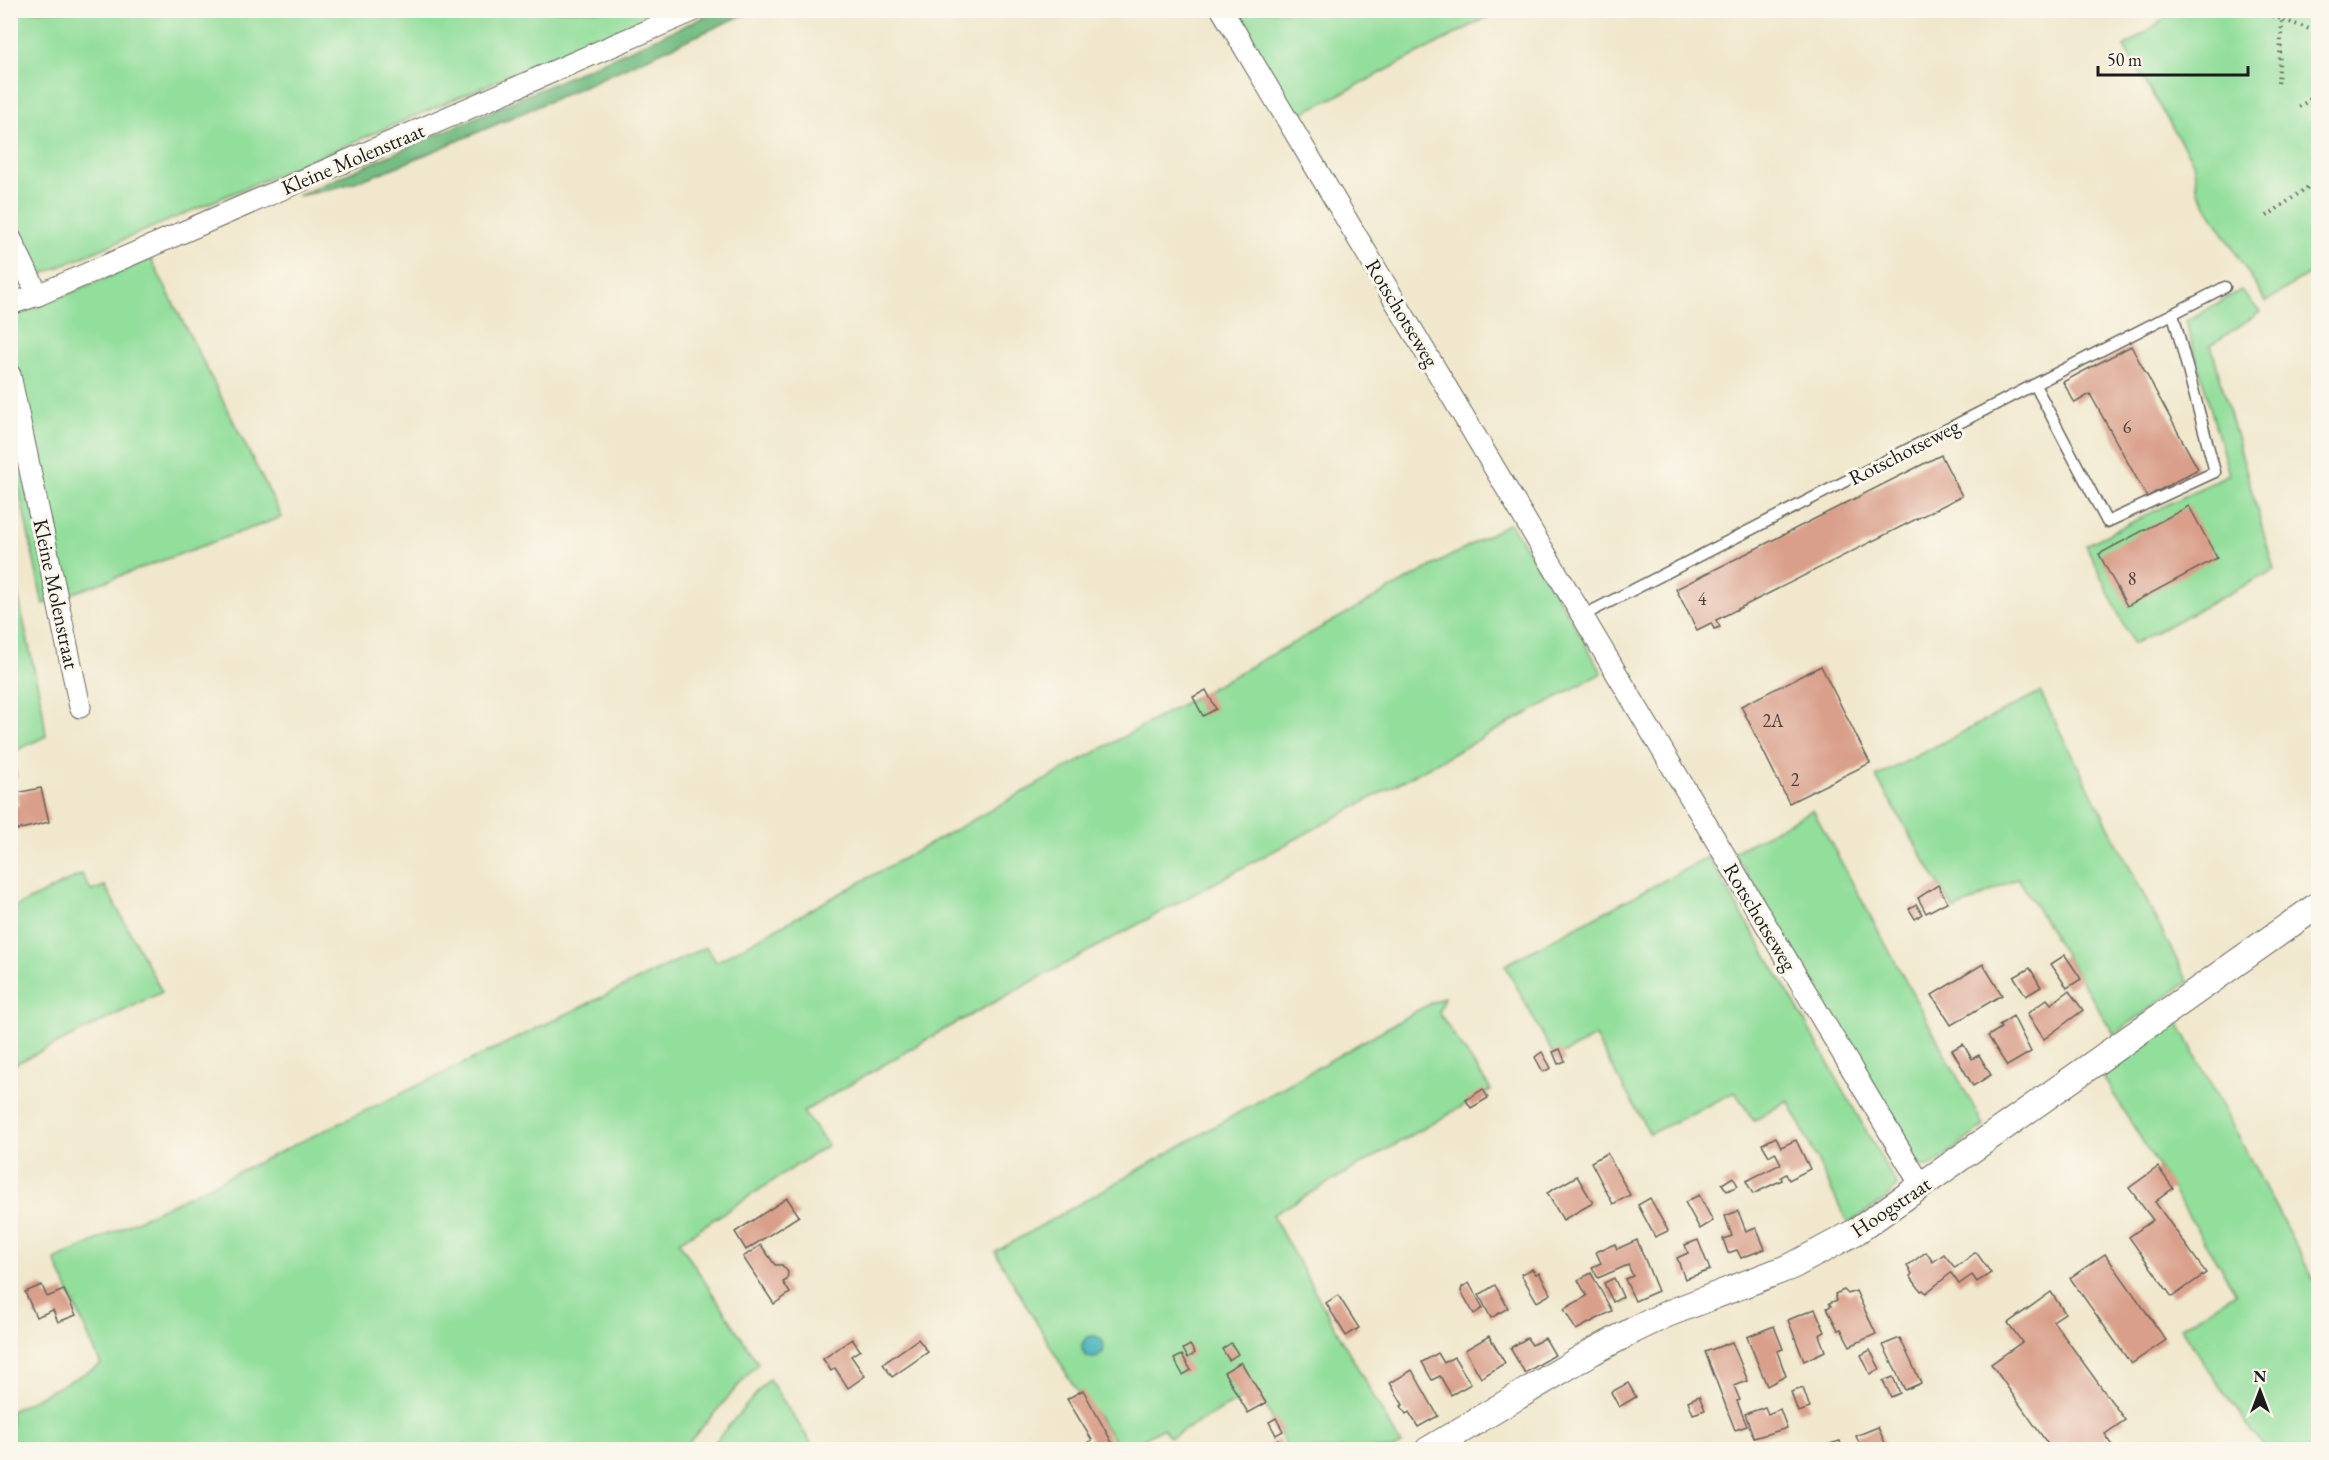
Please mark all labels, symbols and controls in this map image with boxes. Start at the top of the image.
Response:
scale bar [2098,39,2248,77]
text: 50 m [2107,48,2142,71]
street label: Kleine Molenstraat [277,116,429,201]
street label: Rotschotseweg [1360,254,1446,372]
street label: Rotschotseweg [1844,412,1965,491]
house number: 6 [2123,415,2132,438]
street label: Kleine Molenstraat [27,516,86,672]
house number: 8 [2128,567,2136,590]
house number: 4 [1698,587,1707,610]
house number: 2A [1762,709,1784,732]
house number: 2 [1791,768,1800,791]
street label: Rotschotseweg [1718,858,1804,976]
street label: Hoogstraat [1846,1170,1936,1243]
north arrow [2230,1361,2290,1421]
text: N [2254,1366,2267,1387]

